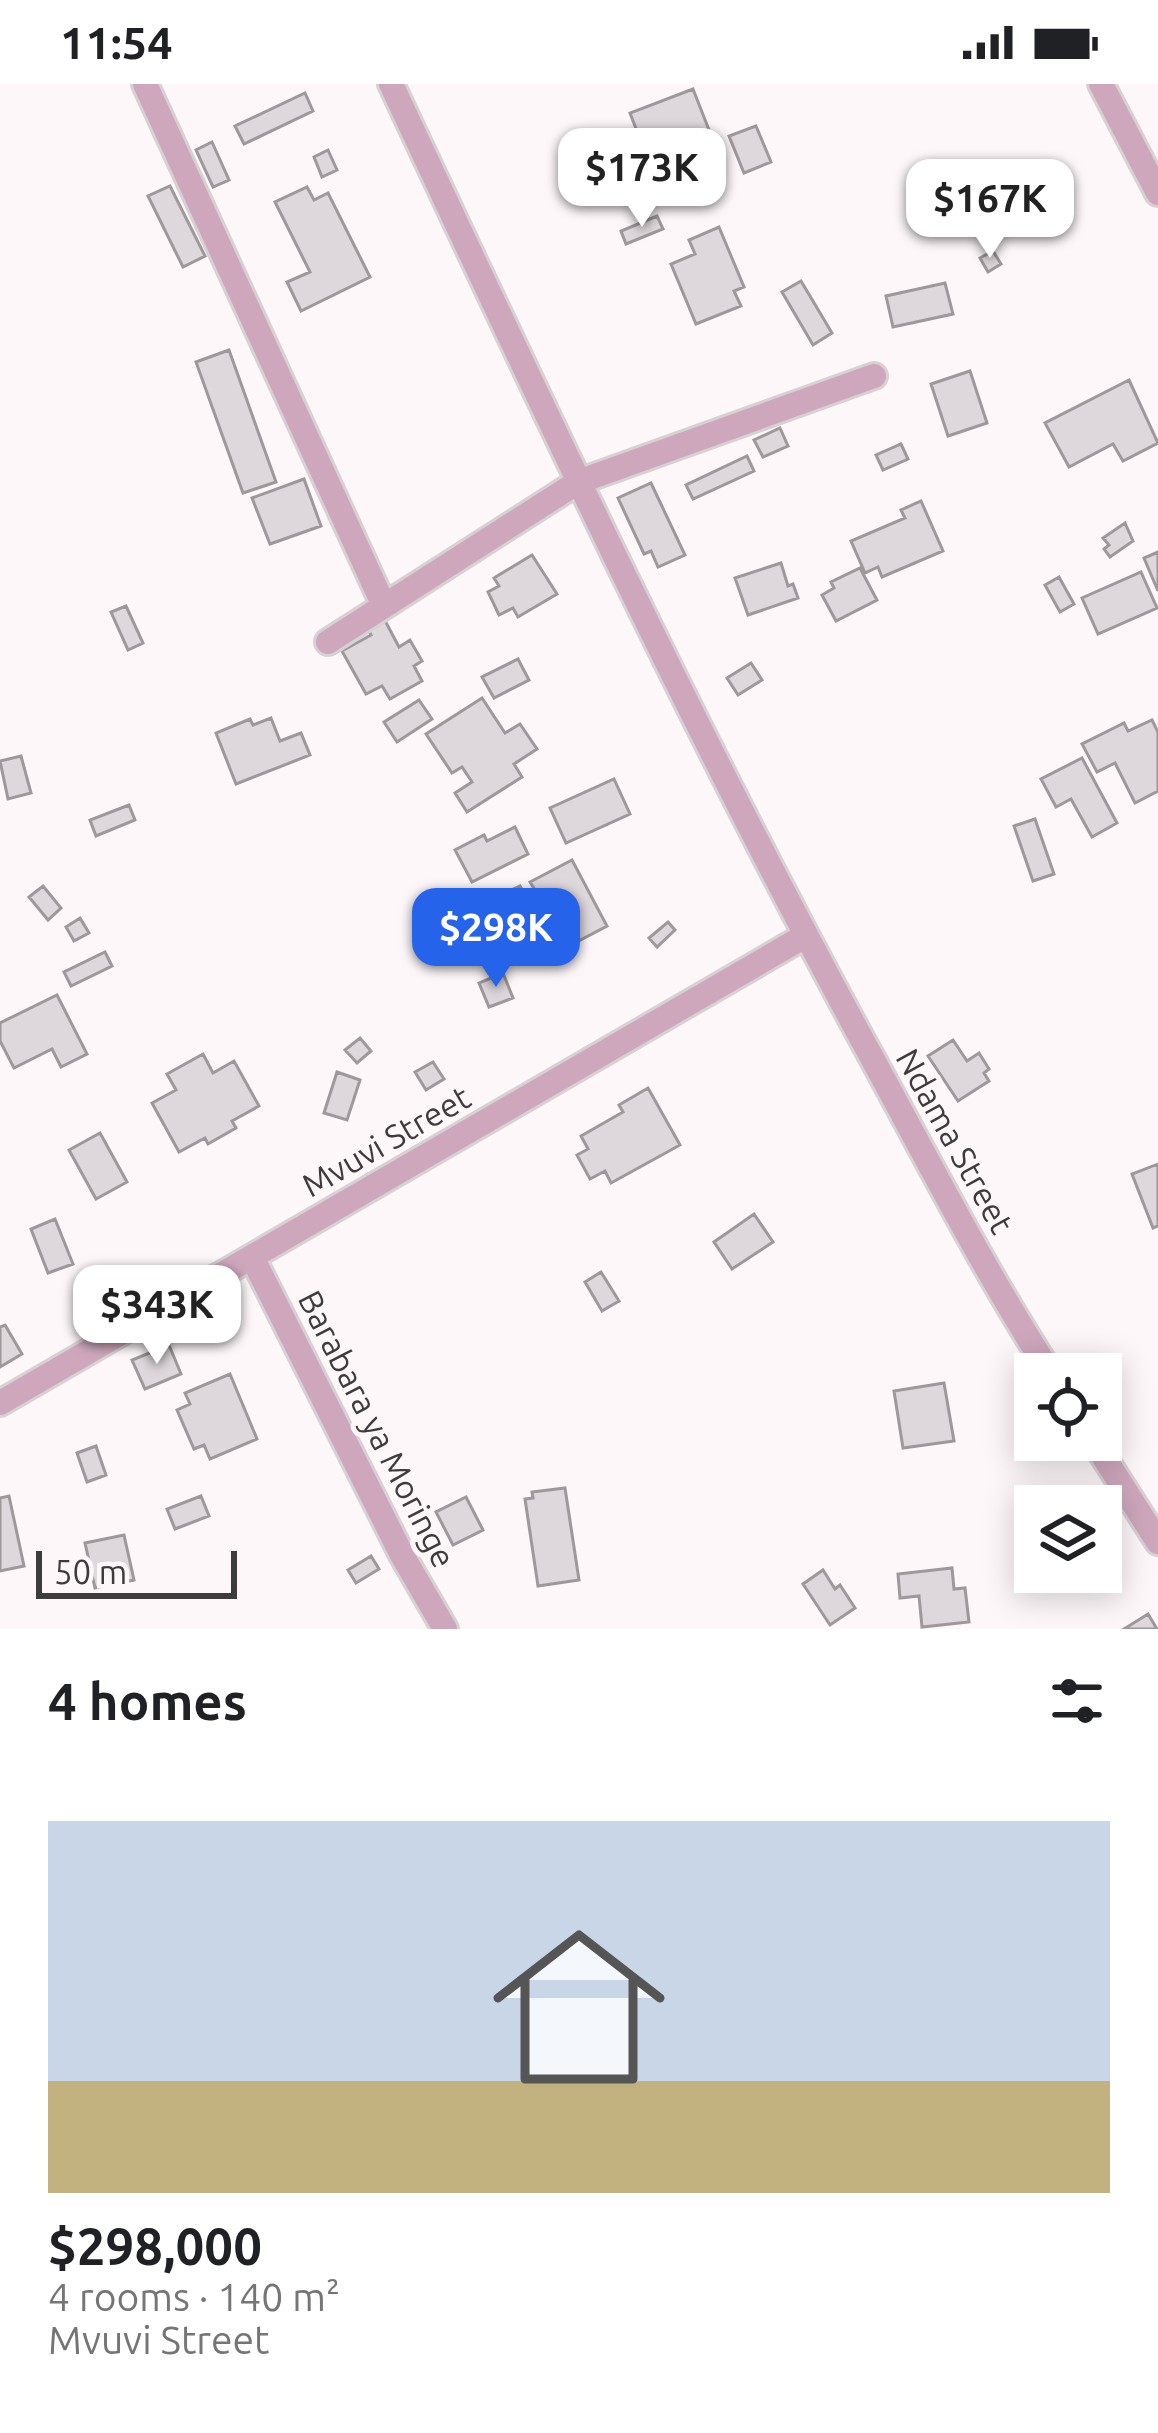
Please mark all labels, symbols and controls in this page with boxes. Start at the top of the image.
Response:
text: 11:54 [60,17,173,68]
pin: $173K [558,128,726,230]
text: $173K [585,145,699,188]
pin: $167K [906,159,1074,261]
text: $167K [933,176,1047,219]
pin: $298K [412,888,580,990]
text: $298K [439,905,553,948]
street label: Ndama Street [890,1042,1021,1239]
street label: Mvuvi Street [295,1078,476,1203]
pin: $343K [73,1265,241,1367]
text: $343K [100,1282,214,1325]
street label: Barabara ya Moringe [292,1284,463,1573]
map controls [1014,1353,1122,1593]
button: locate [1014,1353,1122,1461]
button: layers [1014,1485,1122,1593]
scale bar [36,1545,237,1598]
text: 50 m [54,1553,127,1590]
icon: filters [1044,1668,1110,1734]
text: 4 homes [48,1672,247,1730]
icon: home [471,1899,687,2115]
text: $298,000 [48,2217,262,2275]
text: 4 rooms · 140 m² [48,2275,340,2318]
text: Mvuvi Street [48,2318,269,2361]

